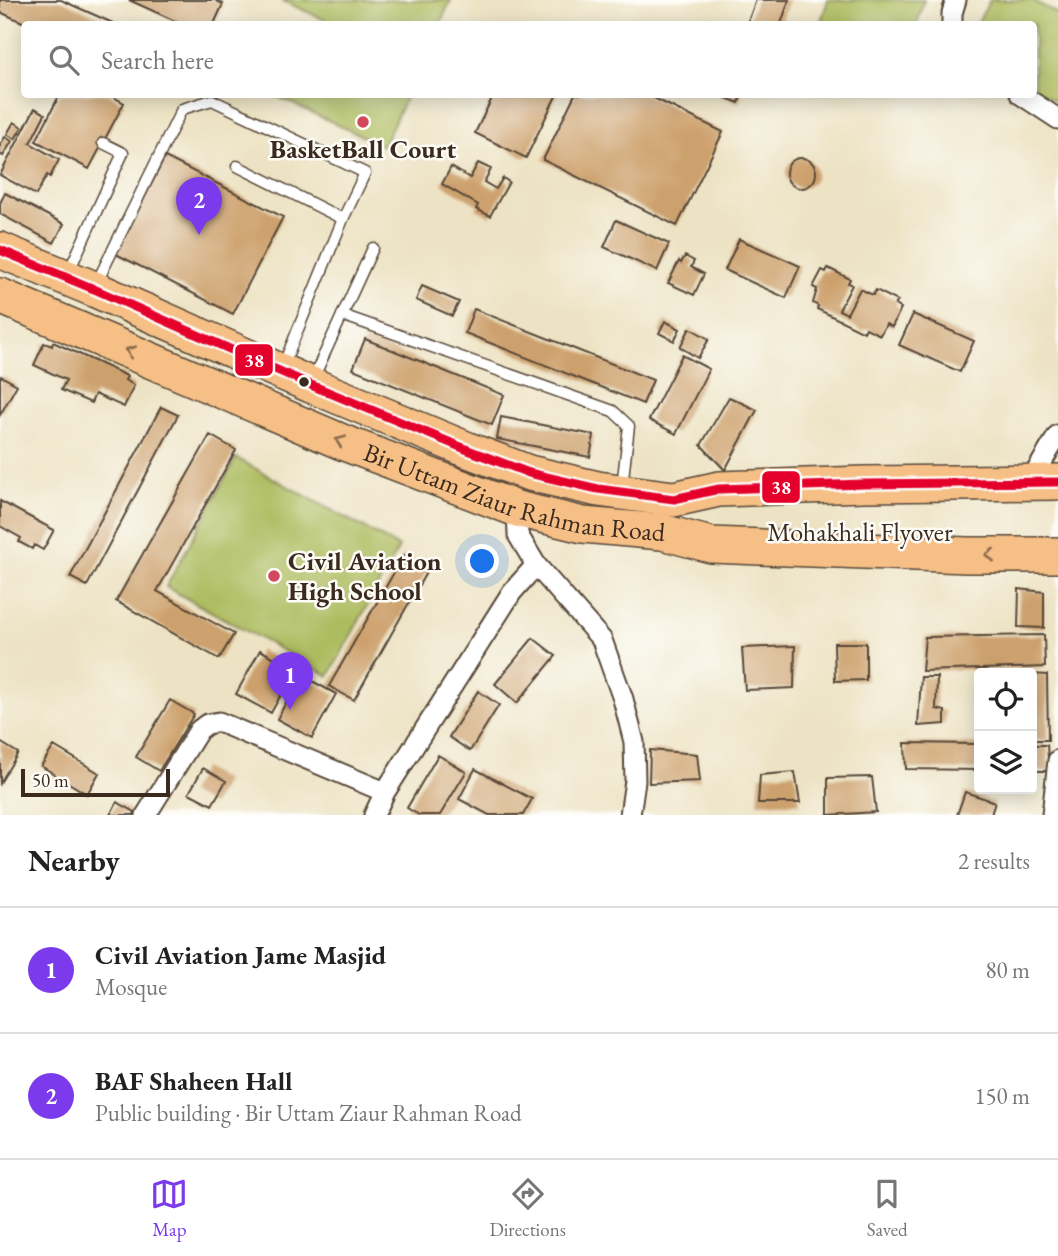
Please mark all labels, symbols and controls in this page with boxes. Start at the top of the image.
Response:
search box [21,21,1037,98]
icon: search [45,41,83,79]
text: Search here [101,43,214,77]
marker: BasketBall Court [355,114,371,130]
place label: BasketBall Court [270,132,456,166]
pin: 2 [176,177,222,235]
line badge: 38 [234,343,274,377]
one-way arrow [125,346,137,360]
text: 38 [244,348,264,373]
unlabelled marker [297,375,311,389]
one-way arrow [334,435,346,449]
street label: Bir Uttam Ziaur Rahman Road [359,435,667,549]
line badge: 38 [761,470,801,504]
text: 38 [771,475,791,500]
street label: Mohakhali Flyover [767,515,953,549]
place label: Civil Aviation High School [288,544,442,608]
your location [465,544,499,578]
one-way arrow [984,547,995,563]
marker: Civil Aviation High School [266,568,282,584]
pin: 1 [267,652,313,710]
map controls [974,668,1037,794]
button: locate [974,668,1037,731]
button: layers [974,731,1037,794]
scale bar [21,766,170,798]
text: 50 m [32,768,69,793]
text: Nearby [28,841,120,880]
text: 2 results [958,846,1030,876]
text: Civil Aviation Jame Masjid [95,938,386,972]
text: 1 [45,955,57,985]
text: 80 m [985,955,1030,985]
text: Mosque [95,972,167,1002]
text: BAF Shaheen Hall [95,1064,292,1098]
text: 2 [45,1081,57,1111]
text: 150 m [974,1081,1030,1111]
text: Public building · Bir Uttam Ziaur Rahman Road [95,1098,522,1128]
tab: Map [150,1175,188,1242]
tab: Directions [489,1175,566,1242]
tab: Saved [867,1175,908,1242]

